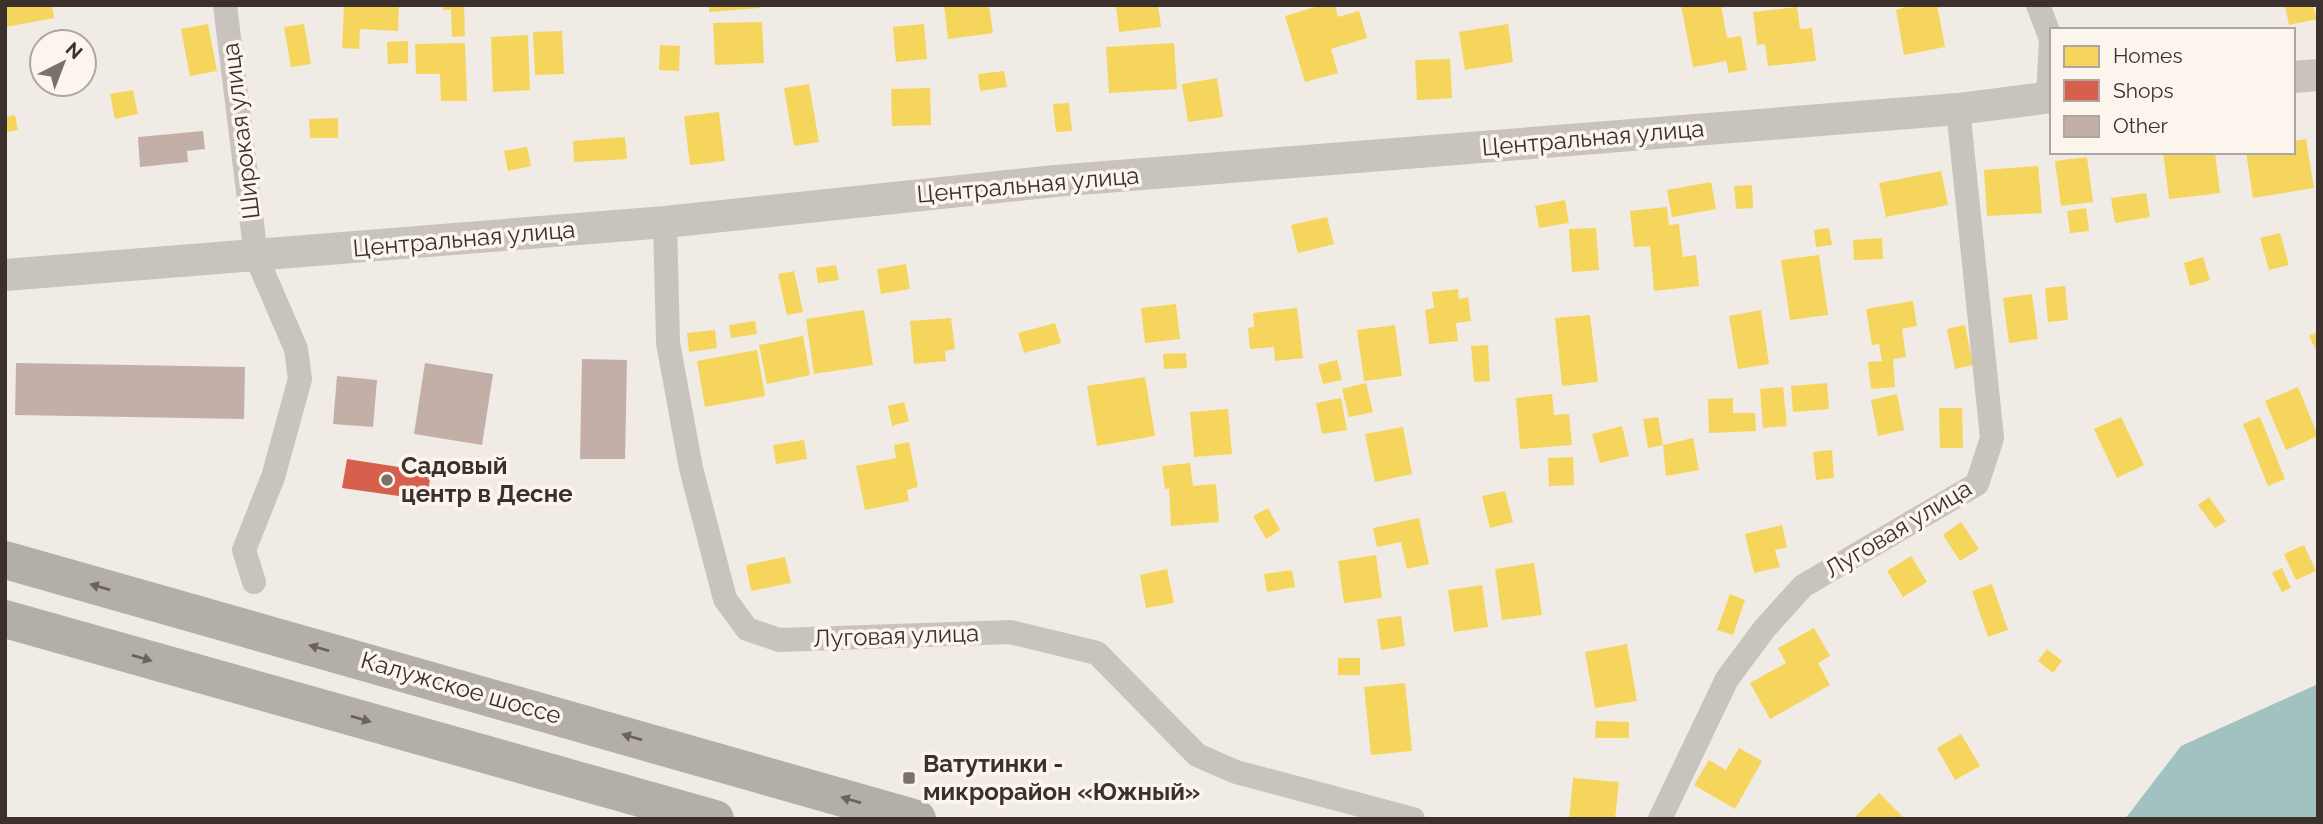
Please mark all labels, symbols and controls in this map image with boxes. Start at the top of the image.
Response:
north arrow [28,28,98,98]
legend [2050,28,2295,154]
text: N [62,37,87,63]
street label: Широкая улица [215,41,266,221]
text: Homes [2113,43,2183,68]
text: Shops [2113,78,2174,103]
street label: Центральная улица [1480,113,1705,162]
text: Other [2113,113,2168,138]
street label: Центральная улица [915,160,1140,209]
street label: Центральная улица [351,214,576,263]
place label: Садовый центр в Десне [401,451,573,508]
marker: Садовый центр в Десне [379,472,395,488]
street label: Луговая улица [1819,473,1976,584]
one-way arrow [89,581,110,591]
street label: Луговая улица [812,618,980,653]
one-way arrow [309,642,330,652]
street label: Калужское шоссе [358,645,565,730]
one-way arrow [131,653,152,663]
one-way arrow [350,714,372,725]
one-way arrow [622,732,643,742]
place label: Ватутинки - микрорайон «Южный» [923,749,1200,806]
marker: Ватутинки - микрорайон «Южный» [901,770,917,786]
one-way arrow [840,794,862,805]

